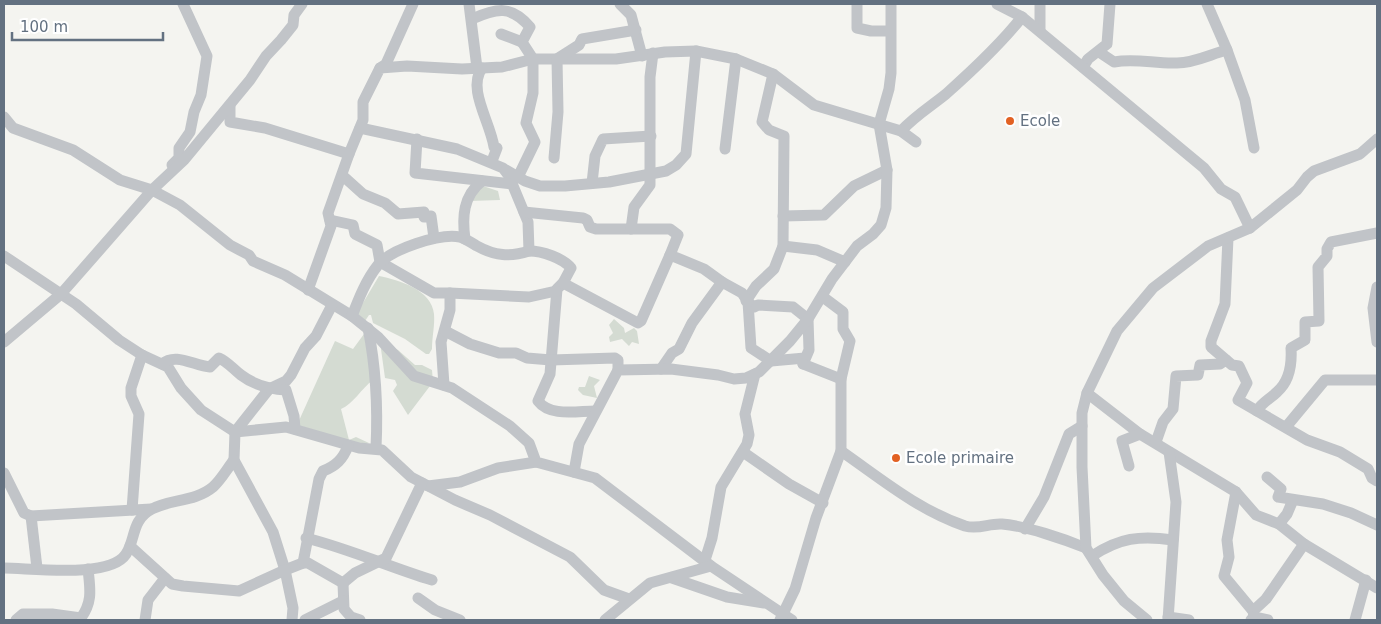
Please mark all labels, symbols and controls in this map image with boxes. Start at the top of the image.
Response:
scale bar [12,10,164,42]
text: 100 m [20,18,68,36]
place label: Ecole [1020,112,1060,130]
marker: Ecole [1004,115,1016,127]
place label: Ecole primaire [906,449,1014,467]
marker: Ecole primaire [890,452,902,464]

